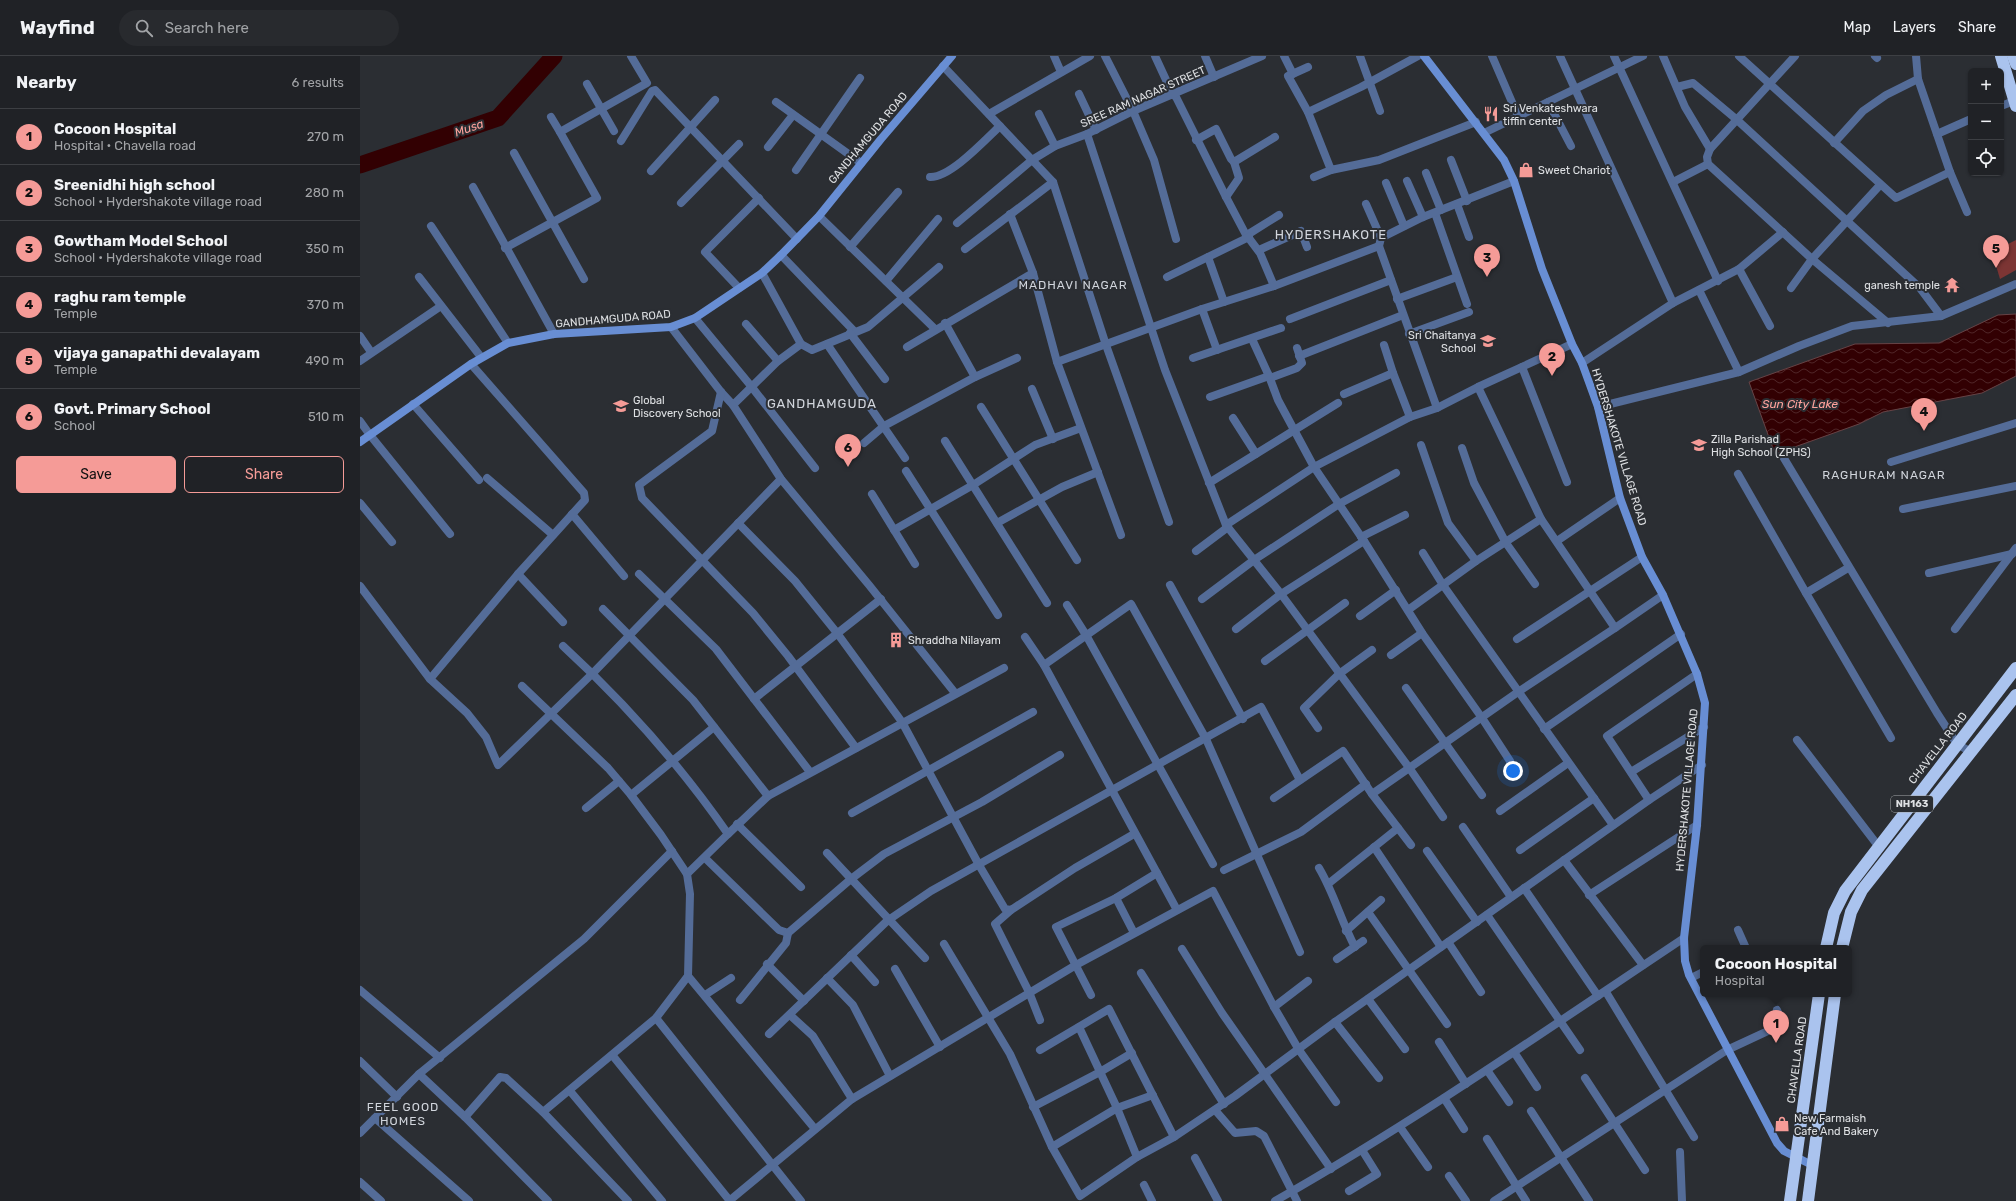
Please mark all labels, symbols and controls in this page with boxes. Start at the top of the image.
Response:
search box [119,10,399,46]
text: Wayfind [20,16,95,39]
icon: search [133,17,155,39]
text: Search here [165,19,249,37]
text: Map [1844,19,1871,36]
text: Layers [1893,19,1936,36]
text: Share [1958,19,1996,36]
street label: SREE RAM NAGAR STREET [1078,63,1208,131]
map controls [1968,68,2004,176]
button: + [1968,68,2004,104]
text: Nearby [16,72,77,92]
text: 6 results [292,75,344,90]
street label: GANDHAMGUDA ROAD [826,89,910,187]
place label: Sri Venkateshwara tiffin center [1503,102,1598,128]
button: − [1968,104,2004,140]
restaurant icon: Sri Venkateshwara tiffin center [1482,105,1500,123]
water label: Musa [453,117,485,139]
text: Cocoon Hospital [54,120,176,138]
text: 1 [26,129,32,144]
text: 270 m [307,129,344,144]
text: Hospital · Chavella road [54,138,196,153]
button: locate [1968,140,2004,176]
shop icon: Sweet Chariot [1517,161,1535,179]
place label: Sweet Chariot [1538,164,1611,177]
text: Sreenidhi high school [54,176,215,194]
text: 2 [25,185,33,200]
text: 280 m [305,185,344,200]
text: School · Hydershakote village road [54,194,262,209]
district label: HYDERSHAKOTE [1275,227,1387,242]
text: Gowtham Model School [54,232,227,250]
pin: 5 [1983,235,2009,268]
text: 3 [25,241,33,256]
text: 350 m [305,241,344,256]
pin: 3 [1474,244,1500,277]
text: School · Hydershakote village road [54,250,262,265]
temple icon: ganesh temple [1943,276,1961,294]
district label: MADHAVI NAGAR [1018,278,1128,292]
place label: ganesh temple [1864,279,1940,292]
text: raghu ram temple [54,288,186,306]
text: 4 [25,297,33,312]
text: 370 m [307,297,344,312]
text: Temple [54,306,97,321]
street label: GANDHAMGUDA ROAD [555,307,671,331]
place label: Sri Chaitanya School [1408,329,1476,355]
school or university icon: Sri Chaitanya School [1479,332,1497,350]
pin: 2 [1539,343,1565,376]
text: vijaya ganapathi devalayam [54,344,260,362]
text: 5 [25,353,33,368]
text: 490 m [305,353,344,368]
text: Temple [54,362,97,377]
street label: HYDERSHAKOTE VILLAGE ROAD [1589,367,1649,527]
place label: Global Discovery School [633,394,721,420]
district label: GANDHAMGUDA [767,396,877,411]
school or university icon: Global Discovery School [612,397,630,415]
water label: Sun City Lake [1762,397,1838,411]
pin: 4 [1911,398,1937,431]
text: Govt. Primary School [54,400,211,418]
text: 6 [25,409,33,424]
text: 510 m [308,409,344,424]
text: School [54,418,95,433]
place label: Zilla Parishad High School (ZPHS) [1711,433,1811,459]
pin: 6 [835,434,861,467]
school or university icon: Zilla Parishad High School (ZPHS) [1690,436,1708,454]
button: Save [16,456,176,493]
button: Share [184,456,344,493]
district label: RAGHURAM NAGAR [1822,468,1946,482]
building icon: Shraddha Nilayam [887,631,905,649]
place label: Shraddha Nilayam [908,634,1001,647]
street label: HYDERSHAKOTE VILLAGE ROAD [1673,708,1701,872]
street label: CHAVELLA ROAD [1906,710,1970,786]
your location [1503,761,1523,781]
road number: NH163 [1891,796,1933,812]
popup [1700,945,1852,997]
text: Cocoon Hospital [1715,955,1837,973]
text: Hospital [1715,973,1765,988]
pin: 1 [1763,1010,1789,1043]
street label: CHAVELLA ROAD [1784,1016,1810,1104]
district label: FEEL GOOD HOMES [367,1100,439,1128]
place label: New Farmaish Cafe And Bakery [1794,1112,1879,1138]
shop icon: New Farmaish Cafe And Bakery [1773,1115,1791,1133]

